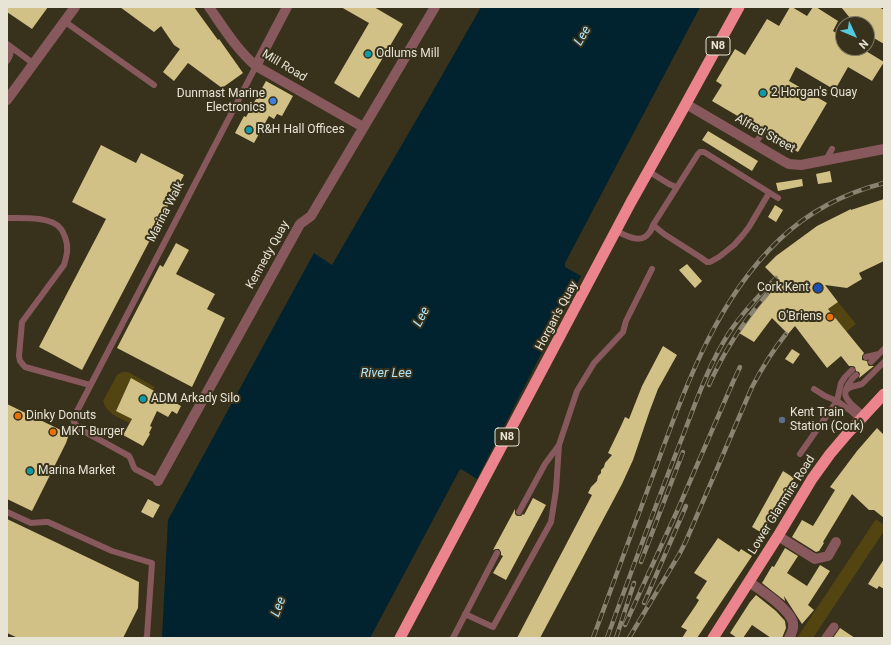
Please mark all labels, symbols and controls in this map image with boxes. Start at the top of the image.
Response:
north arrow [835,16,875,56]
water label: Lee [571,23,595,49]
road number: N8 [706,37,730,55]
text: N [856,37,871,51]
street label: Mill Road [259,47,309,85]
place label: Odlums Mill [376,47,439,61]
marker: Odlums Mill [363,49,373,59]
place label: 2 Horgan's Quay [771,86,857,100]
place label: Dunmast Marine Electronics [177,87,265,115]
marker: 2 Horgan's Quay [758,88,768,98]
marker: Dunmast Marine Electronics [268,96,278,106]
street label: Alfred Street [732,112,798,156]
place label: R&H Hall Offices [257,123,345,137]
marker: R&H Hall Offices [244,125,254,135]
street label: Marina Walk [145,179,187,245]
street label: Kennedy Quay [243,218,293,292]
street label: Horgan's Quay [533,279,581,353]
place label: Cork Kent [757,281,809,295]
marker: Cork Kent [812,282,824,294]
water label: Lee [410,304,434,330]
place label: O'Briens [778,310,822,324]
marker: O'Briens [825,312,835,322]
water label: River Lee [360,366,412,382]
place label: ADM Arkady Silo [151,392,240,406]
marker: ADM Arkady Silo [138,394,148,404]
place label: Kent Train Station (Cork) [790,406,864,434]
place label: Dinky Donuts [26,409,96,423]
marker: Dinky Donuts [13,411,23,421]
marker: Kent Train Station (Cork) [777,415,787,425]
place label: MKT Burger [61,425,124,439]
marker: MKT Burger [48,427,58,437]
road number: N8 [495,428,519,446]
street label: Lower Glanmire Road [746,453,818,557]
place label: Marina Market [38,464,115,478]
marker: Marina Market [25,466,35,476]
water label: Lee [268,595,290,619]

